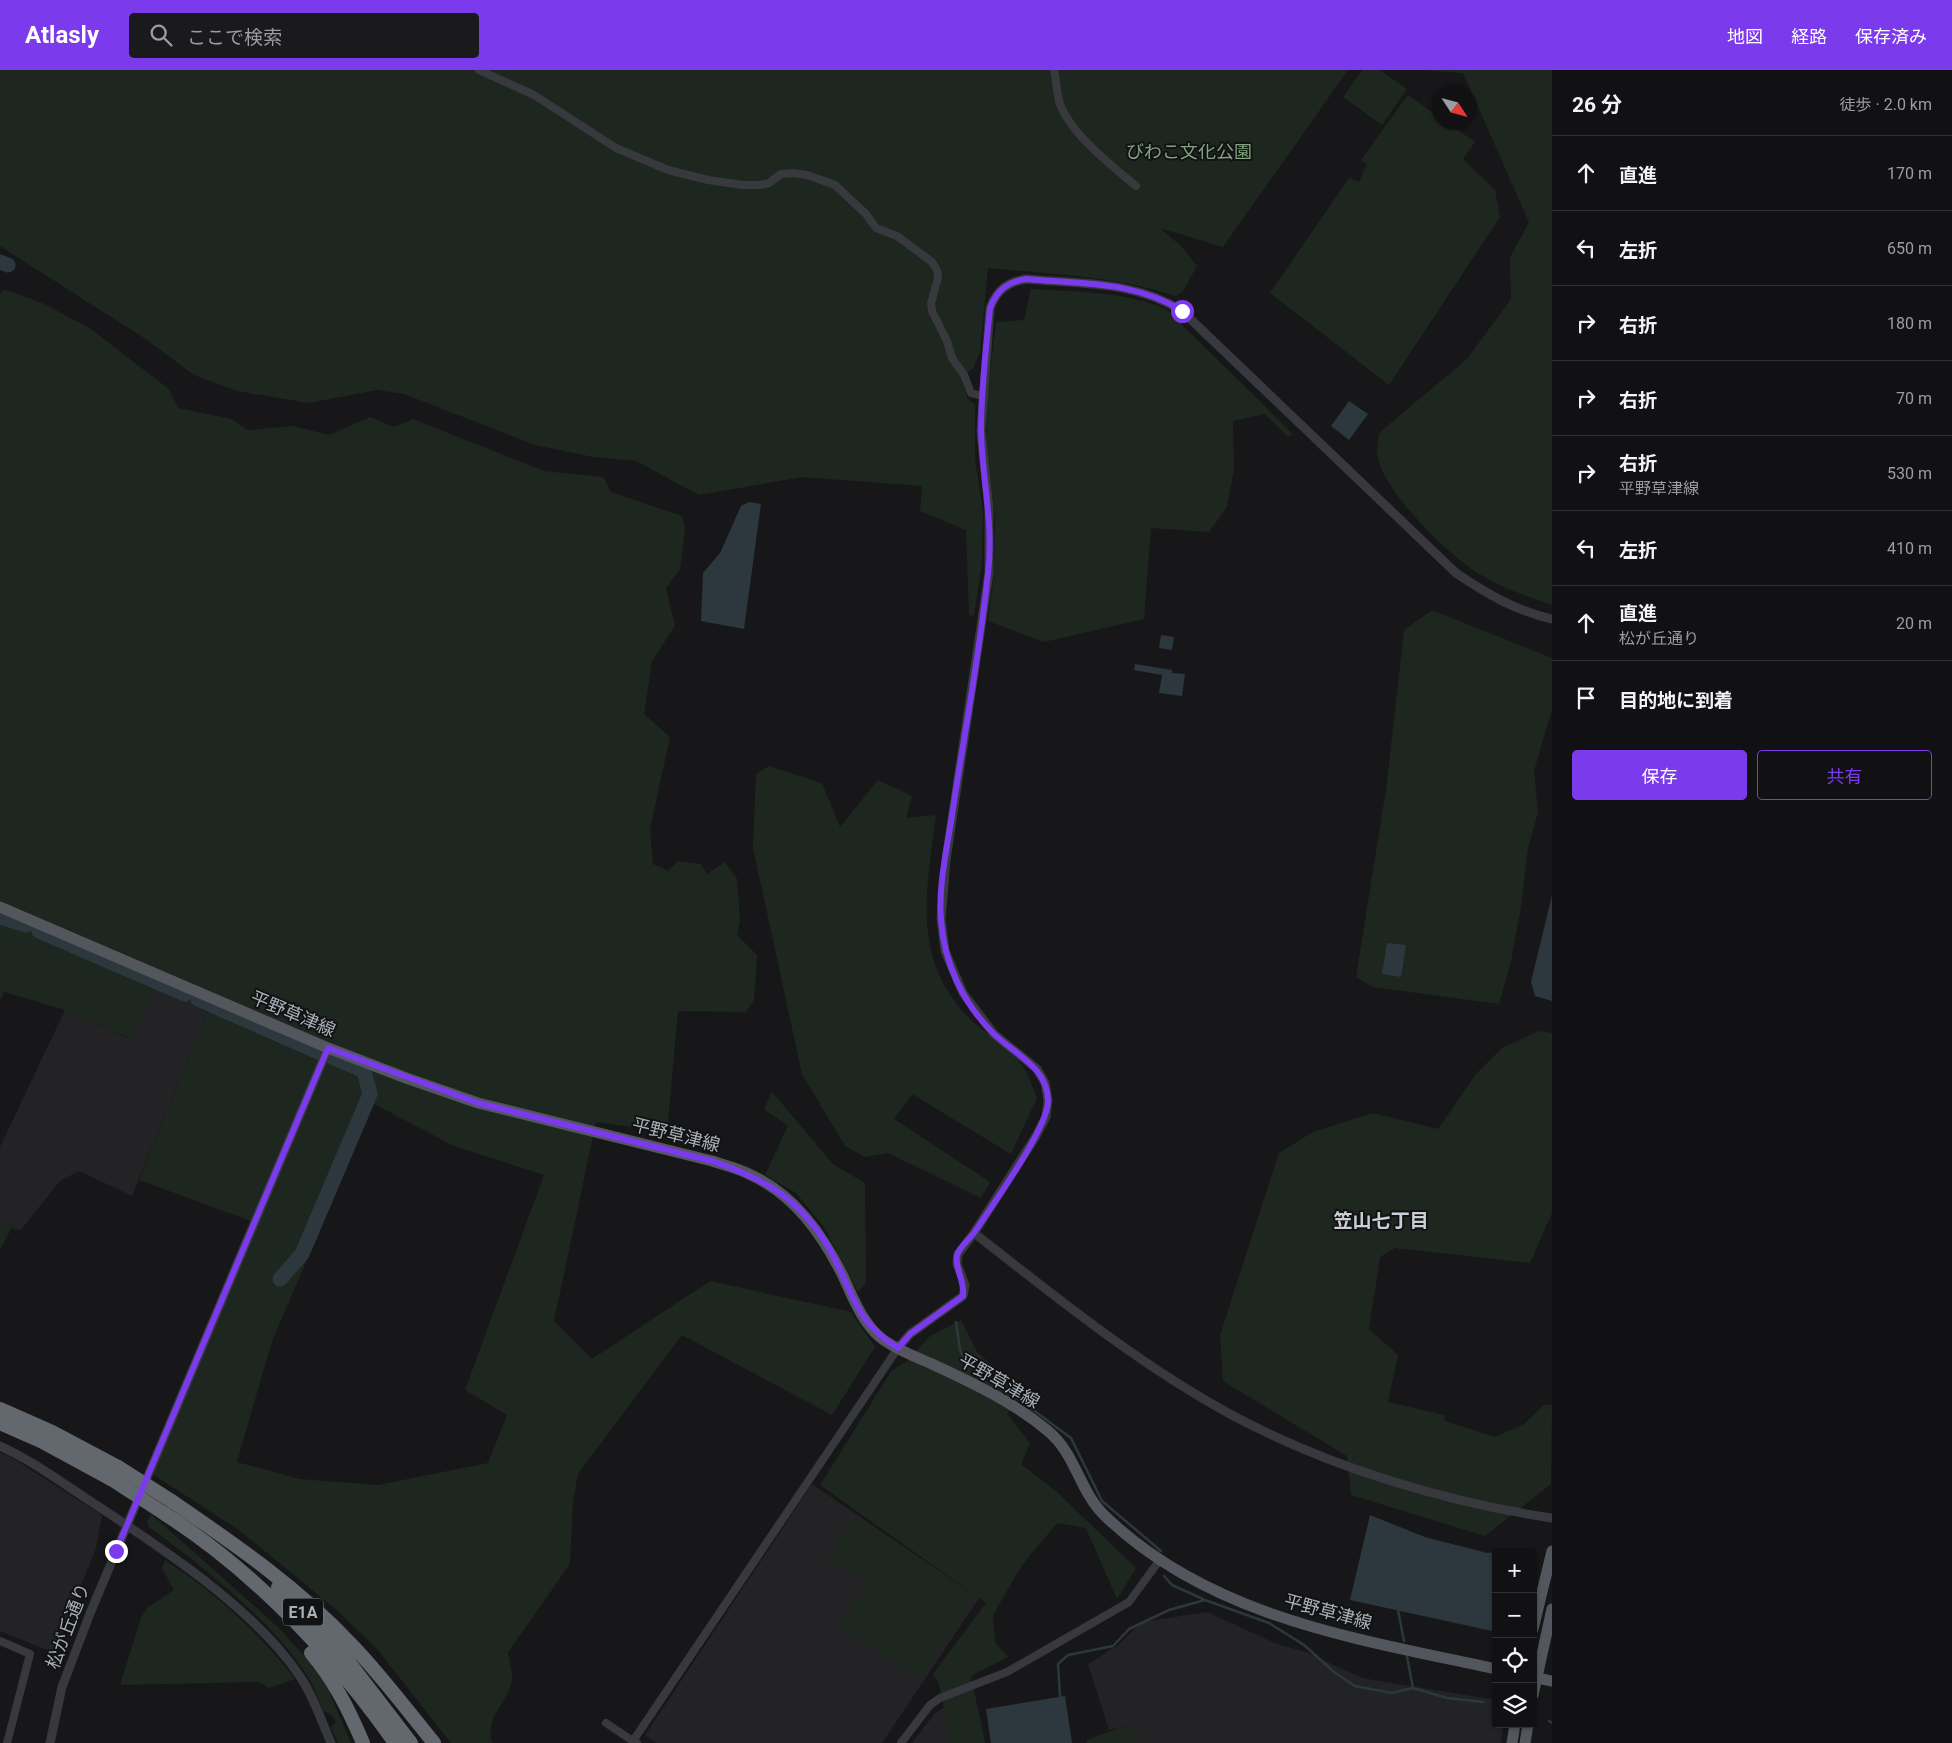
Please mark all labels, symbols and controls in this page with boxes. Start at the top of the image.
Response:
search box [129,13,479,58]
text: Atlasly [25,21,99,49]
icon: search [147,21,175,49]
text: ここで検索 [187,26,282,49]
text: 地図 [1727,26,1763,47]
text: 経路 [1791,26,1827,47]
text: 保存済み [1855,26,1927,47]
north arrow [1432,85,1477,130]
text: 26 分 [1572,93,1622,117]
text: 徒歩 · 2.0 km [1840,95,1932,114]
park label: びわこ文化公園 [1126,141,1252,162]
icon: ahead [1572,159,1600,187]
text: 直進 [1619,164,1657,187]
text: 170 m [1887,164,1932,183]
icon: left [1572,234,1600,262]
text: 左折 [1619,239,1657,262]
text: 650 m [1887,239,1932,258]
route start [1171,300,1194,323]
icon: right [1572,309,1600,337]
text: 右折 [1619,314,1657,337]
text: 180 m [1887,314,1932,333]
icon: right [1572,384,1600,412]
text: 右折 [1619,389,1657,412]
text: 70 m [1896,389,1932,408]
text: 右折 [1619,452,1657,475]
icon: right [1572,459,1600,487]
text: 530 m [1887,464,1932,483]
text: 平野草津線 [1619,479,1699,498]
icon: left [1572,534,1600,562]
text: 左折 [1619,539,1657,562]
text: 410 m [1887,539,1932,558]
text: 直進 [1619,602,1657,625]
icon: ahead [1572,609,1600,637]
text: 20 m [1896,614,1932,633]
text: 松が丘通り [1619,629,1699,648]
icon: arrive [1572,684,1600,712]
text: 目的地に到着 [1619,689,1733,712]
button: 保存 [1572,750,1747,800]
button: 共有 [1757,750,1932,800]
street label: 平野草津線 [248,986,339,1041]
street label: 平野草津線 [630,1113,722,1156]
district label: 笠山七丁目 [1333,1209,1429,1232]
street label: 平野草津線 [955,1349,1043,1412]
route end [105,1540,128,1563]
map controls [1492,1548,1537,1728]
button: + [1492,1548,1537,1593]
street label: 松が丘通り [42,1580,93,1672]
street label: 平野草津線 [1282,1590,1374,1633]
button: − [1492,1593,1537,1638]
road number: E1A [283,1598,323,1625]
button: locate [1492,1638,1537,1683]
button: layers [1492,1683,1537,1728]

